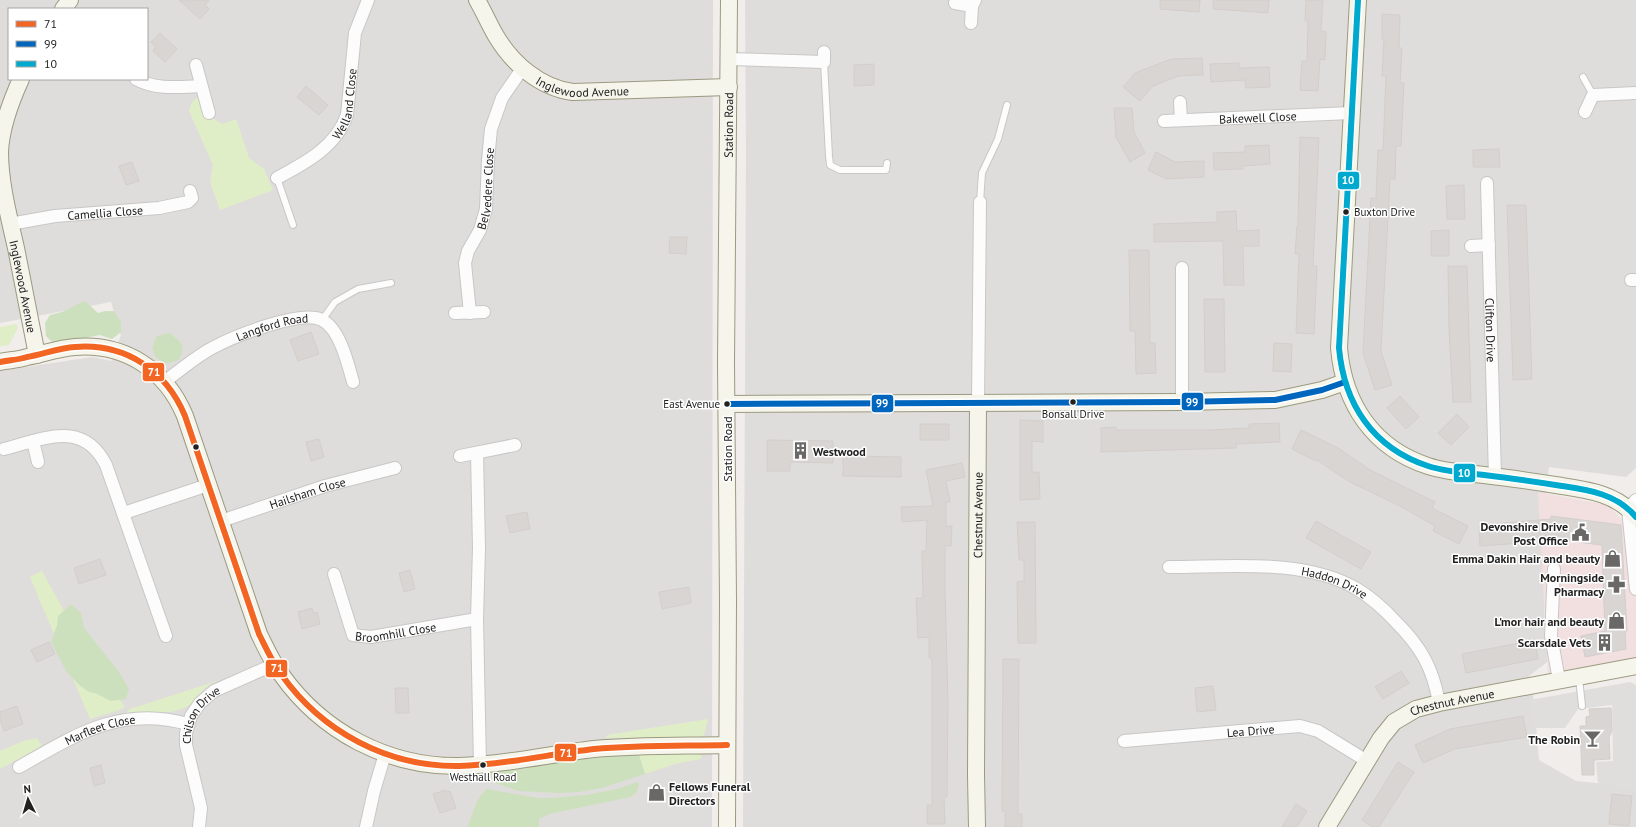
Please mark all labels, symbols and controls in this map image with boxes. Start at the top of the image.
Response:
legend [8,8,148,80]
text: 71 [44,16,57,31]
text: 99 [44,36,57,51]
text: 10 [44,56,58,71]
street label: Welland Close [328,68,359,142]
street label: Inglewood Avenue [533,73,629,100]
street label: Station Road [720,92,736,158]
street label: Bakewell Close [1219,108,1297,126]
street label: Belvedere Close [473,147,497,231]
line badge: 10 [1337,171,1360,190]
text: 10 [1342,173,1354,187]
street label: Camellia Close [67,202,144,223]
place label: Buxton Drive [1354,205,1416,219]
marker: Buxton Drive [1341,207,1351,217]
street label: Inglewood Avenue [7,239,40,334]
street label: Clifton Drive [1483,298,1499,362]
street label: Langford Road [234,310,309,344]
line badge: 71 [142,362,165,382]
text: 71 [148,365,160,379]
line badge: 99 [1181,392,1204,411]
line badge: 99 [871,394,894,413]
text: 99 [1186,395,1198,409]
text: 99 [876,396,888,410]
place label: East Avenue [663,397,720,411]
marker: Bonsall Drive [1068,397,1078,407]
marker: East Avenue [722,399,732,409]
place label: Bonsall Drive [1042,407,1105,421]
street label: Station Road [720,416,735,482]
building icon: Westwood [790,441,810,461]
unlabelled marker [191,442,201,452]
place label: Westwood [813,444,866,459]
line badge: 10 [1453,463,1476,483]
text: 10 [1458,466,1470,480]
street label: Chestnut Avenue [970,472,985,558]
street label: Hailsham Close [267,474,347,512]
place label: Devonshire Drive Post Office [1481,519,1568,548]
public building icon: Devonshire Drive Post Office [1571,523,1591,543]
shop icon: Emma Dakin Hair and beauty [1603,548,1623,568]
place label: Emma Dakin Hair and beauty [1452,551,1600,566]
street label: Haddon Drive [1300,563,1371,601]
place label: Morningside Pharmacy [1540,570,1604,599]
pharmacy icon: Morningside Pharmacy [1607,574,1627,594]
shop icon: L'mor hair and beauty [1607,611,1627,631]
place label: L'mor hair and beauty [1494,614,1604,629]
street label: Broomhill Close [354,619,437,645]
building icon: Scarsdale Vets [1594,632,1614,652]
place label: Scarsdale Vets [1518,635,1591,650]
line badge: 71 [265,659,288,678]
text: 71 [271,661,283,675]
street label: Chilson Drive [179,682,222,744]
street label: Chestnut Avenue [1407,685,1495,719]
street label: Marfleet Close [62,711,136,748]
street label: Lea Drive [1226,721,1275,740]
bar icon: The Robin [1583,729,1603,749]
place label: The Robin [1528,732,1580,747]
line badge: 71 [554,743,577,762]
text: 71 [560,746,572,760]
marker: Westhall Road [478,760,488,770]
place label: Westhall Road [450,770,516,784]
north arrow [8,779,48,819]
place label: Fellows Funeral Directors [669,779,751,808]
text: N [23,782,31,796]
shop icon: Fellows Funeral Directors [646,783,666,803]

